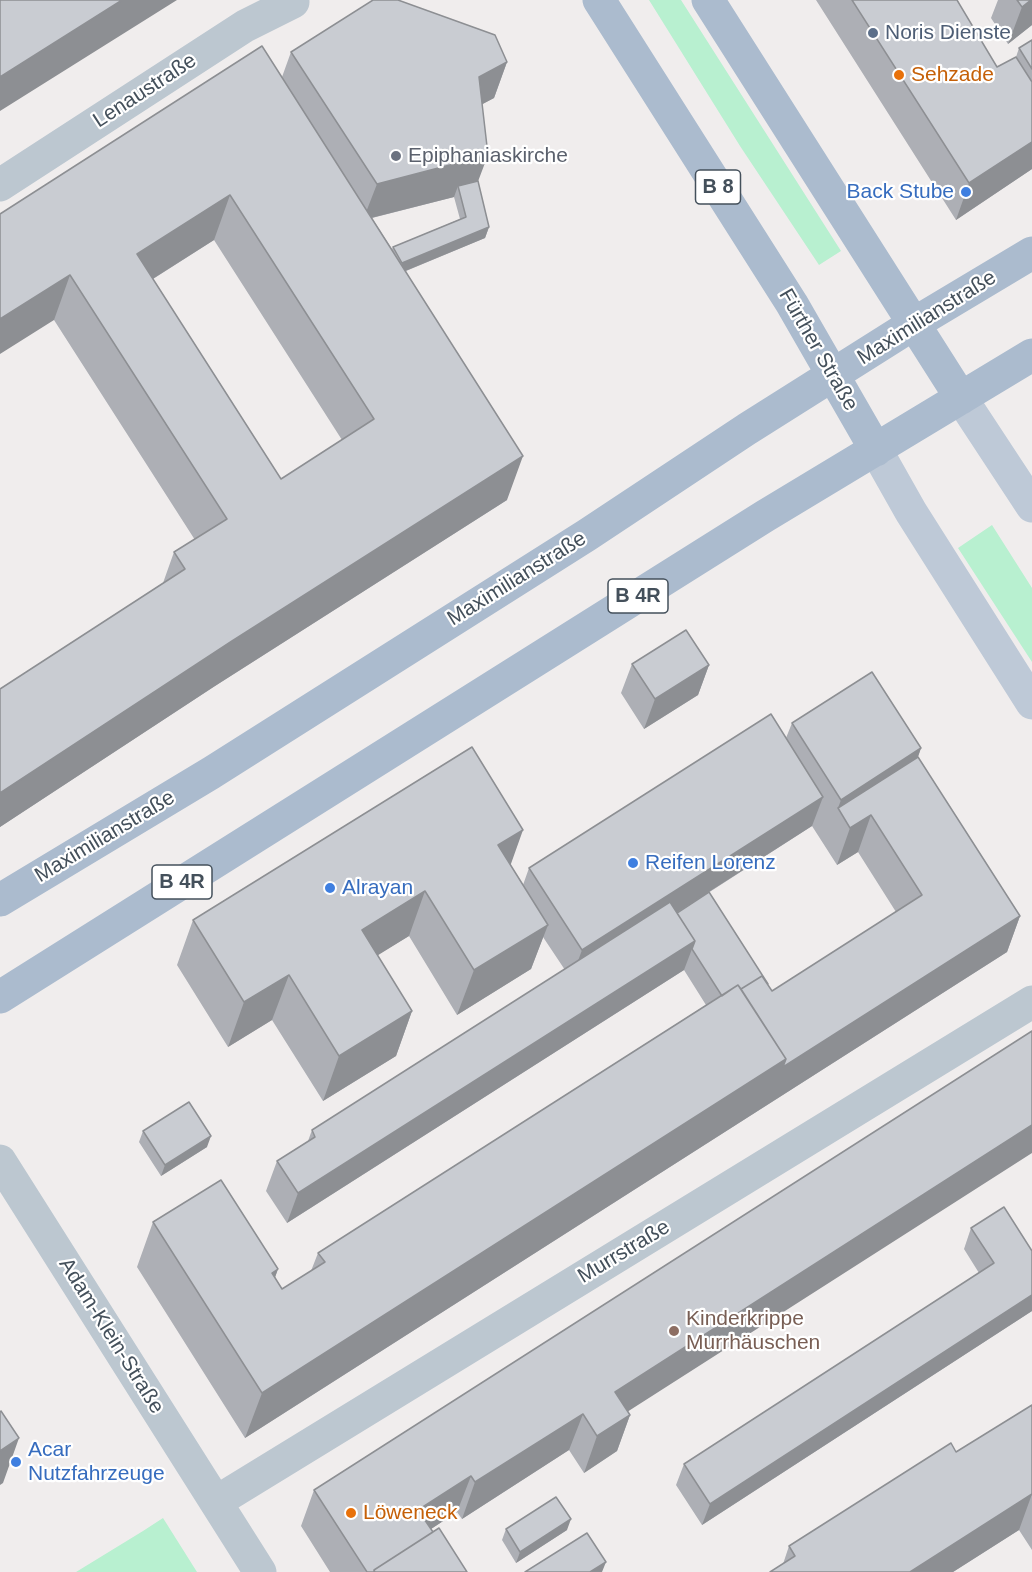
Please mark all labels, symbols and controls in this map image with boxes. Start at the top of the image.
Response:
place label: Noris Dienste [885,20,1011,46]
marker: Noris Dienste [866,26,880,40]
street label: Lenaustraße [89,48,201,134]
place label: Sehzade [911,62,994,88]
marker: Sehzade [892,68,906,82]
place label: Epiphaniaskirche [408,143,568,169]
marker: Epiphaniaskirche [389,149,403,163]
road number: B 8 [696,170,740,204]
place label: Back Stube [847,179,954,205]
marker: Back Stube [959,185,973,199]
street label: Maximilianstraße [853,265,1001,371]
street label: Fürther Straße [773,285,863,415]
street label: Maximilianstraße [443,526,591,632]
road number: B 4R [608,579,668,613]
street label: Maximilianstraße [30,785,180,889]
place label: Reifen Lorenz [645,850,776,876]
marker: Reifen Lorenz [626,856,640,870]
road number: B 4R [152,865,212,899]
place label: Alrayan [342,875,413,901]
marker: Alrayan [323,881,337,895]
street label: Murrstraße [574,1215,674,1289]
street label: Adam-Klein-Straße [53,1254,169,1418]
place label: Kinderkrippe Murrhäuschen [686,1306,820,1356]
marker: Kinderkrippe Murrhäuschen [667,1324,681,1338]
place label: Acar Nutzfahrzeuge [28,1437,165,1487]
marker: Acar Nutzfahrzeuge [9,1455,23,1469]
place label: Löweneck [363,1500,458,1526]
marker: Löweneck [344,1506,358,1520]

